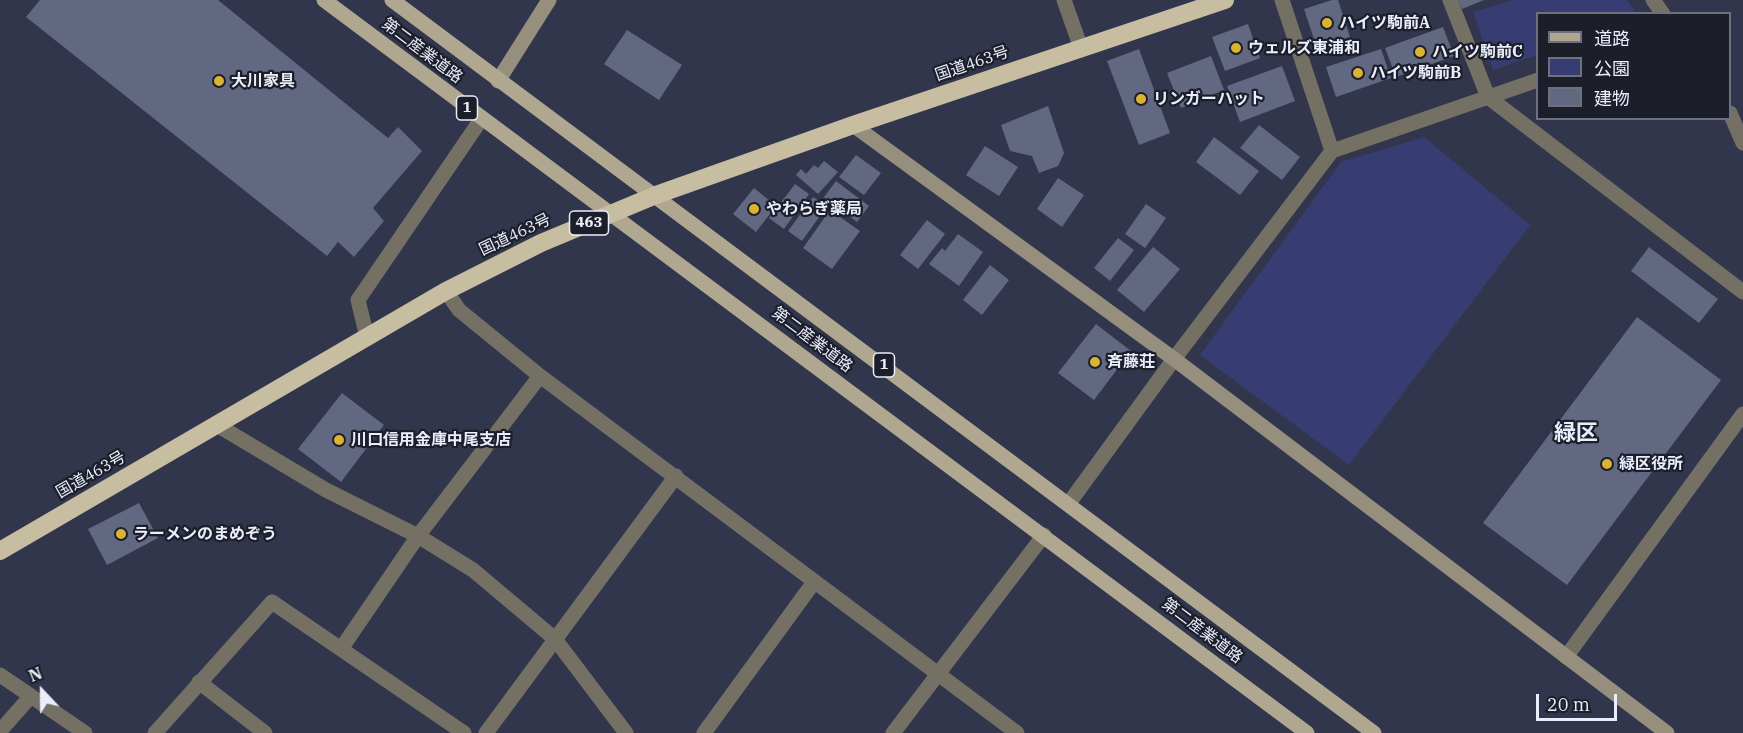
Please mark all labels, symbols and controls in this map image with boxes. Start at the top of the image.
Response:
legend [1536,12,1731,120]
place label: ハイツ駒前A [1339,13,1430,33]
street label: 第二産業道路 [378,14,466,88]
marker: ハイツ駒前A [1320,16,1334,30]
text: 道路 [1594,27,1630,50]
place label: ウェルズ東浦和 [1248,38,1360,58]
marker: ウェルズ東浦和 [1229,41,1243,55]
street label: 国道463号 [933,42,1011,86]
place label: ハイツ駒前C [1432,42,1523,62]
marker: ハイツ駒前C [1413,45,1427,59]
text: 公園 [1594,57,1630,80]
place label: ハイツ駒前B [1370,63,1461,83]
marker: ハイツ駒前B [1351,66,1365,80]
place label: 大川家具 [231,71,295,91]
marker: 大川家具 [212,74,226,88]
text: 建物 [1594,87,1630,110]
place label: リンガーハット [1153,89,1265,109]
marker: リンガーハット [1134,92,1148,106]
road number: 1 [456,96,478,120]
place label: やわらぎ薬局 [766,199,862,219]
marker: やわらぎ薬局 [747,202,761,216]
street label: 国道463号 [476,210,554,260]
road number: 463 [570,211,608,235]
street label: 第二産業道路 [768,303,856,377]
place label: 斉藤荘 [1107,352,1155,372]
road number: 1 [874,353,894,377]
marker: 斉藤荘 [1088,355,1102,369]
district label: 緑区 [1554,421,1598,447]
place label: 川口信用金庫中尾支店 [351,430,511,450]
marker: 川口信用金庫中尾支店 [332,433,346,447]
street label: 国道463号 [53,447,129,503]
place label: 緑区役所 [1619,454,1683,474]
marker: 緑区役所 [1600,457,1614,471]
place label: ラーメンのまめぞう [133,524,277,544]
marker: ラーメンのまめぞう [114,527,128,541]
street label: 第二産業道路 [1158,594,1246,668]
north arrow [12,661,72,721]
text: N [26,663,45,686]
scale bar [1539,682,1620,720]
text: 20 m [1547,693,1590,716]

